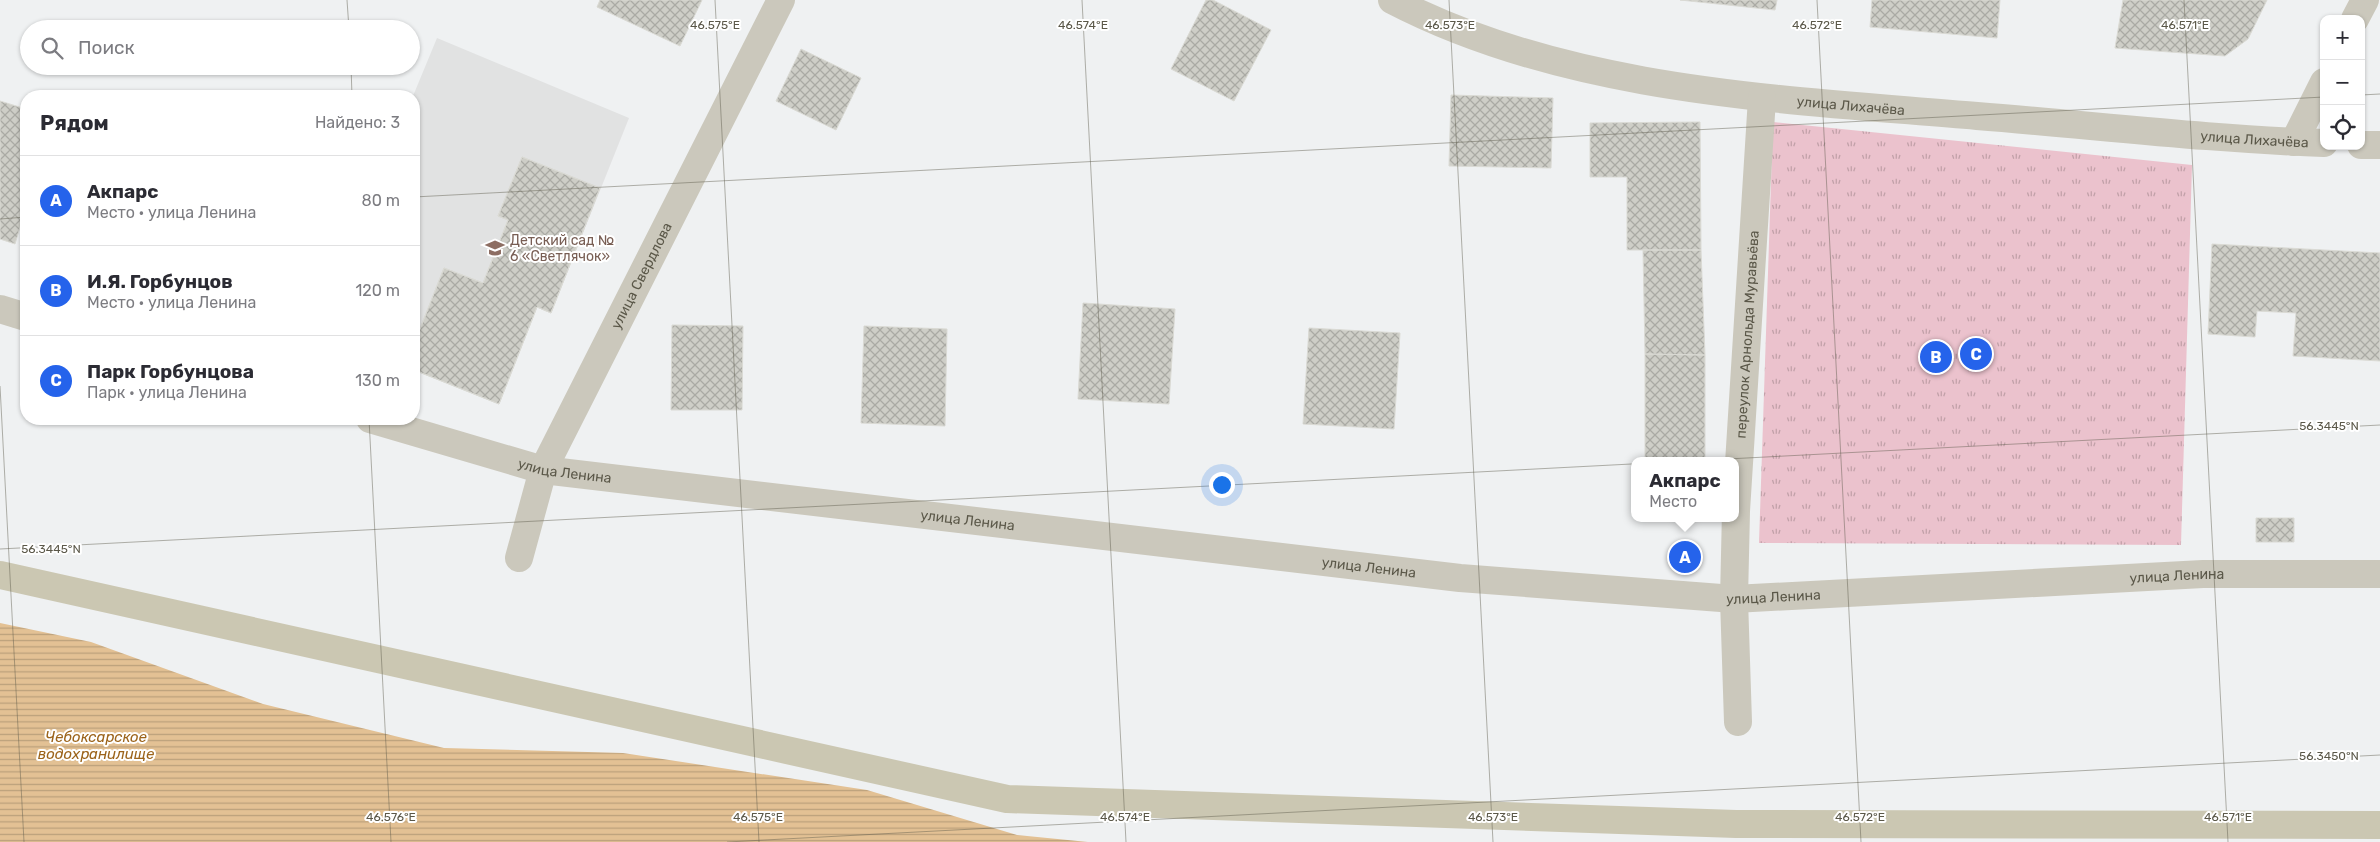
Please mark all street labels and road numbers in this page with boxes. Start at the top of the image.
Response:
street label: улица Лихачёва [1796,93,1906,119]
street label: улица Лихачёва [2200,128,2309,151]
street label: улица Свердлова [608,220,676,332]
street label: переулок Арнольда Муравьёва [1733,230,1763,439]
street label: улица Ленина [516,455,612,487]
street label: улица Ленина [920,507,1016,535]
street label: улица Ленина [1321,554,1417,582]
street label: улица Ленина [2129,566,2224,587]
street label: улица Ленина [1725,586,1821,608]

